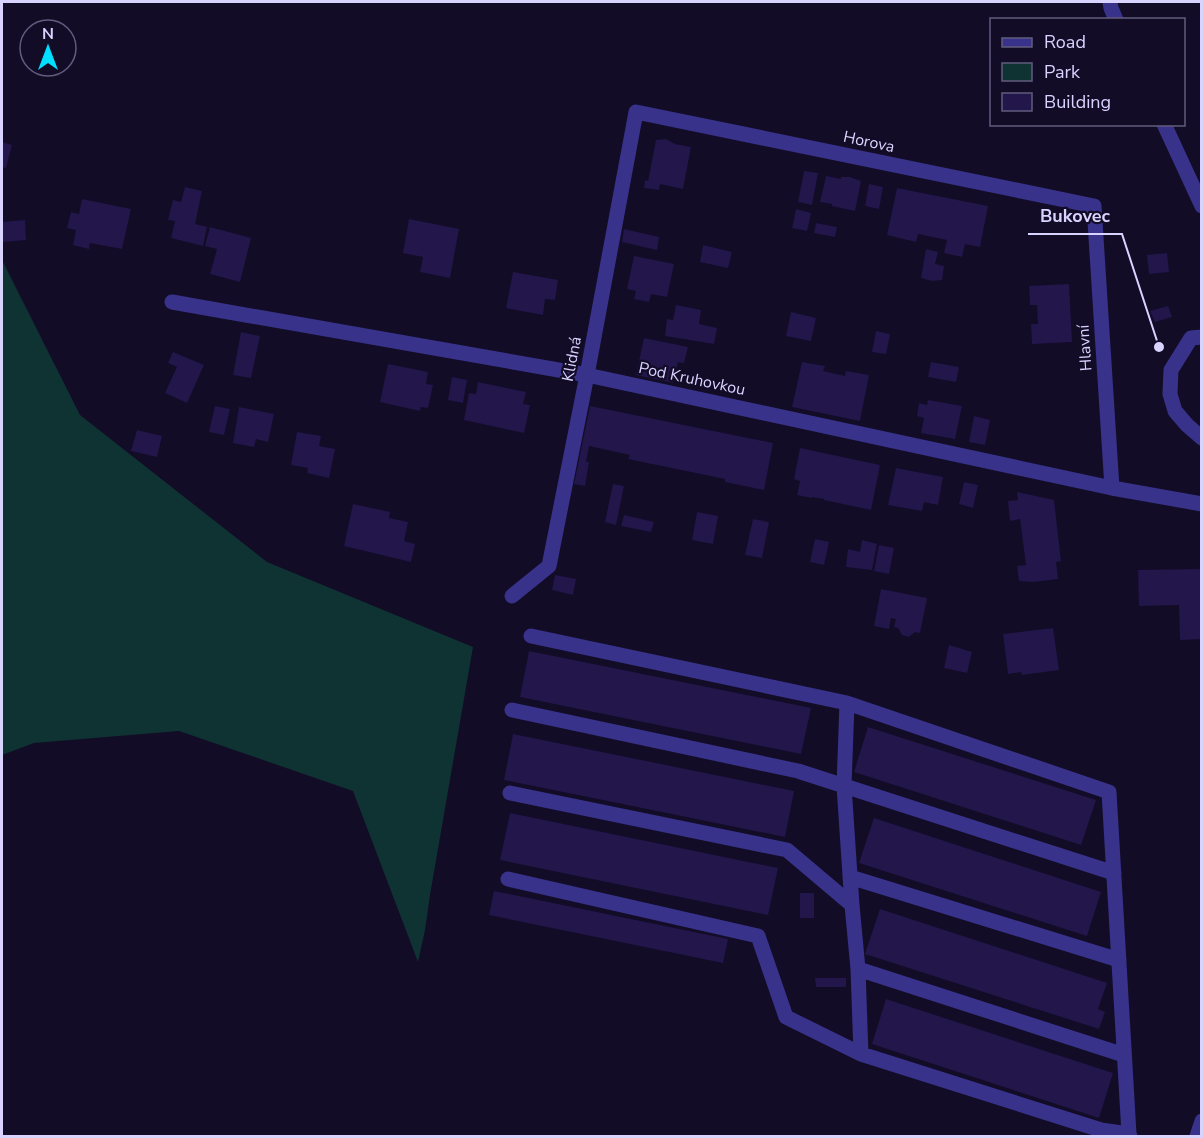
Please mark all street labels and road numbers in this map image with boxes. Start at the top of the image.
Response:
street label: Horova [841,126,897,158]
street label: Hlavní [1072,323,1098,372]
street label: Klidná [557,335,587,383]
street label: Pod Kruhovkou [637,357,747,401]

